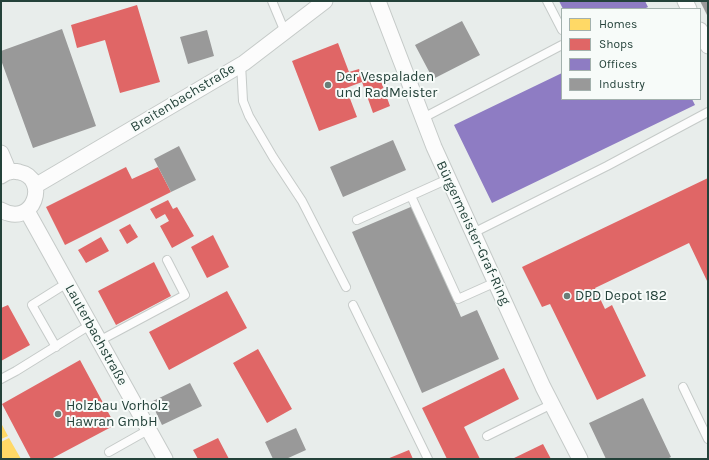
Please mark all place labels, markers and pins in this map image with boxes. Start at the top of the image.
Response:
place label: Der Vespaladen und RadMeister [336,69,437,102]
marker: Der Vespaladen und RadMeister [323,80,333,90]
place label: DPD Depot 182 [575,288,667,304]
marker: DPD Depot 182 [562,291,572,301]
place label: Holzbau Vorholz Hawran GmbH [66,398,168,430]
marker: Holzbau Vorholz Hawran GmbH [53,409,63,419]

